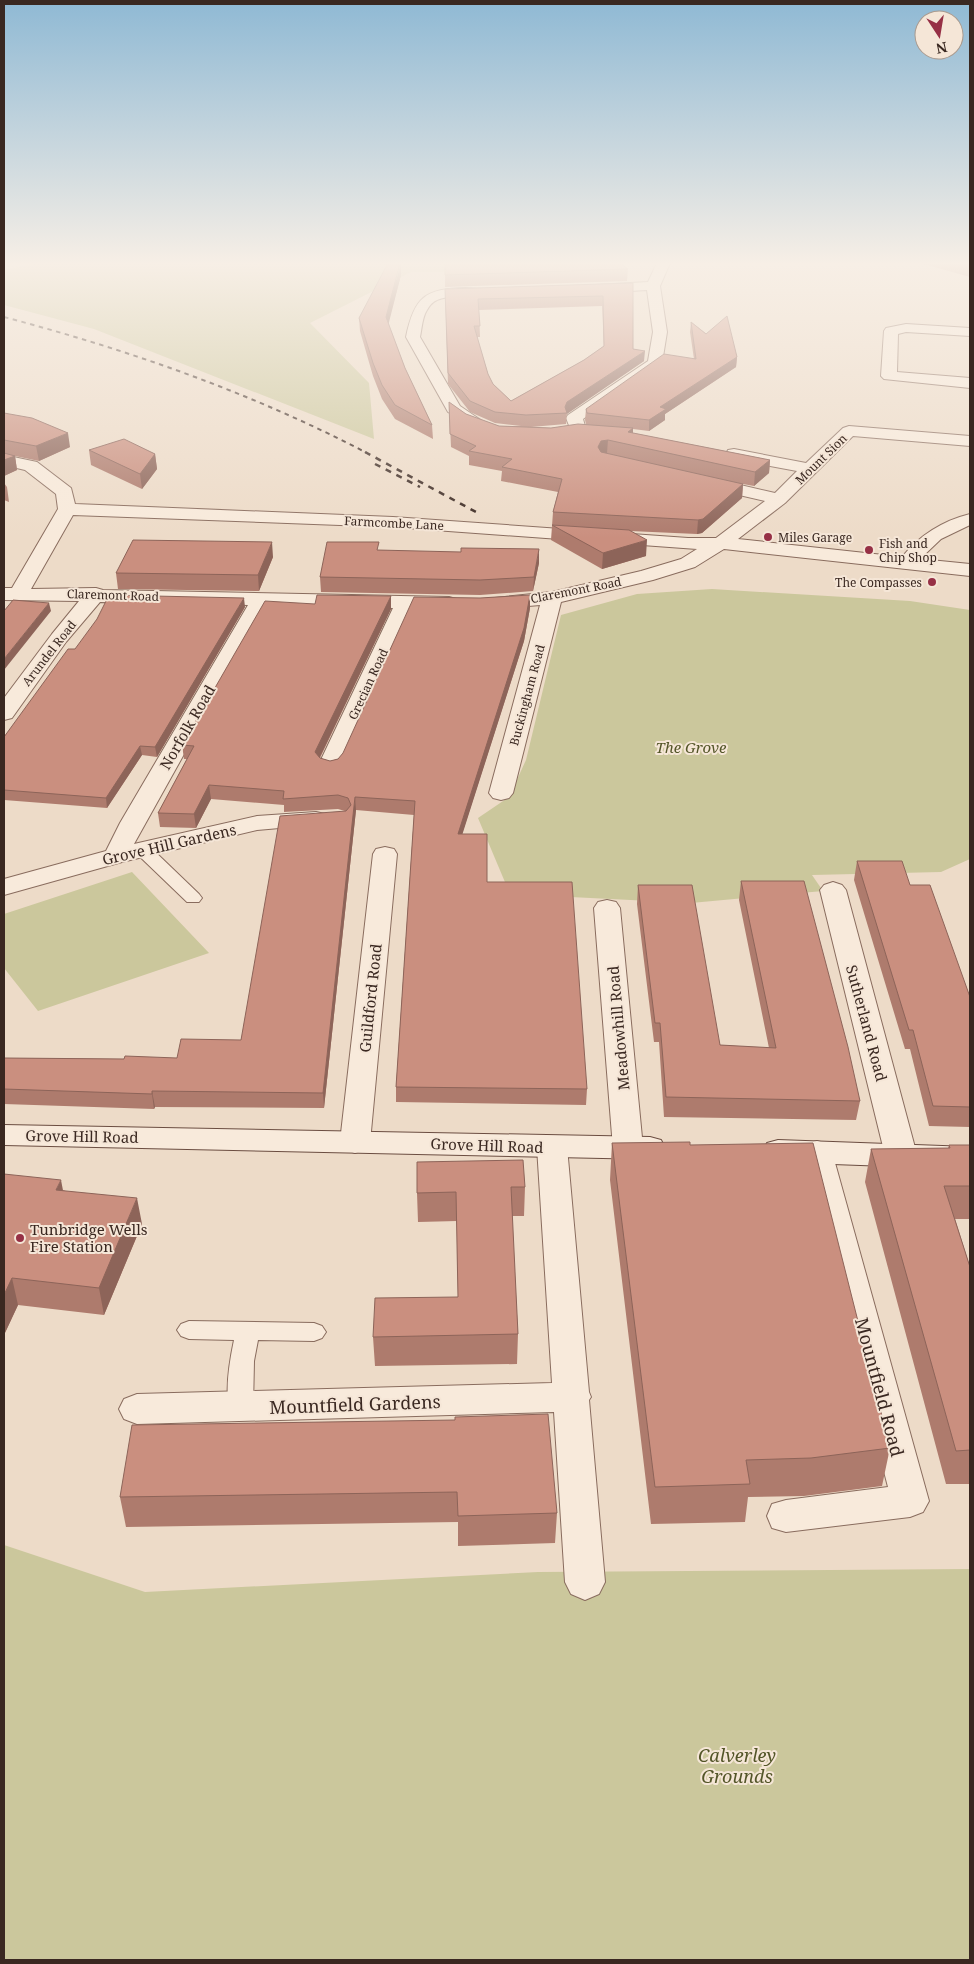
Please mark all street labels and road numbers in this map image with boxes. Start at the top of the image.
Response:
street label: Mount Sion [791,430,851,488]
street label: Farmcombe Lane [344,512,444,534]
street label: Claremont Road [529,573,623,607]
street label: Claremont Road [67,585,160,605]
street label: Arundel Road [18,616,80,689]
street label: Buckingham Road [505,642,549,748]
street label: Grecian Road [344,645,392,722]
street label: Norfolk Road [155,681,219,773]
street label: Grove Hill Gardens [100,819,238,869]
street label: Guildford Road [354,943,386,1053]
street label: Sutherland Road [842,963,892,1083]
street label: Meadowhill Road [603,965,633,1091]
street label: Grove Hill Road [25,1125,139,1147]
street label: Grove Hill Road [430,1133,544,1157]
street label: Mountfield Road [850,1315,910,1459]
street label: Mountfield Gardens [269,1389,441,1419]

